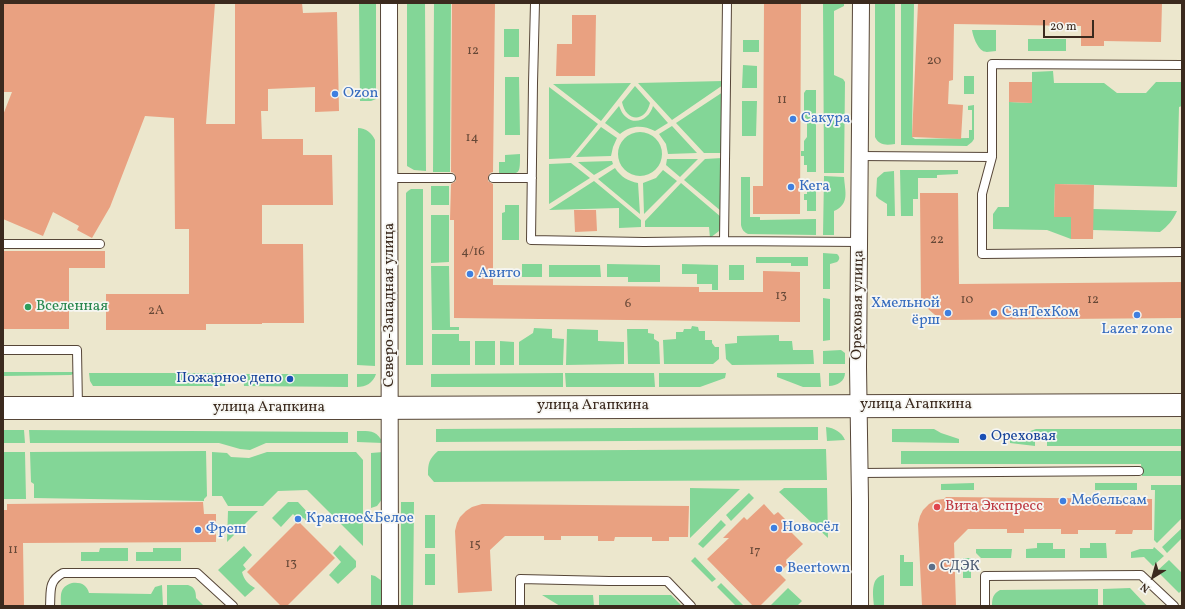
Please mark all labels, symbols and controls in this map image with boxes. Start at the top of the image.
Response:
scale bar [1045,12,1096,38]
text: 20 m [1050,19,1077,35]
house number: 12 [467,44,479,60]
house number: 20 [927,54,941,70]
place label: Ozon [343,85,378,103]
marker: Ozon [330,89,340,99]
house number: 11 [777,93,787,109]
place label: Сакура [801,110,850,128]
marker: Сакура [788,114,798,124]
house number: 14 [466,131,478,147]
place label: Кега [799,178,830,196]
marker: Кега [786,182,796,192]
street label: Северо-Западная улица [381,223,399,387]
house number: 22 [930,233,944,249]
house number: 4/16 [461,245,485,261]
street label: Ореховая улица [849,250,869,360]
place label: Авито [478,265,521,283]
marker: Авито [465,269,475,279]
house number: 13 [775,289,787,305]
house number: 10 [961,293,973,309]
house number: 12 [1087,293,1099,309]
place label: Хмельной ёрш [871,295,940,330]
house number: 6 [625,297,631,313]
place label: Вселенная [36,298,108,316]
marker: Вселенная [23,302,33,312]
house number: 2А [148,304,164,320]
place label: СанТехКом [1002,304,1079,322]
marker: Хмельной ёрш [943,308,953,318]
marker: СанТехКом [989,308,999,318]
marker: Lazer zone [1132,310,1142,320]
place label: Lazer zone [1101,321,1173,339]
place label: Пожарное депо [176,370,282,388]
marker: Пожарное депо [285,374,295,384]
street label: улица Агапкина [860,396,972,414]
street label: улица Агапкина [537,397,649,415]
street label: улица Агапкина [213,399,325,417]
place label: Ореховая [991,428,1056,446]
marker: Ореховая [978,432,988,442]
place label: Мебельсам [1071,492,1147,510]
marker: Мебельсам [1058,496,1068,506]
place label: Вита Экспресс [945,498,1043,516]
marker: Вита Экспресс [932,502,942,512]
place label: Красное&Белое [306,510,414,528]
marker: Красное&Белое [293,514,303,524]
place label: Новосёл [782,519,839,537]
place label: Фреш [206,521,246,539]
marker: Новосёл [769,523,779,533]
marker: Фреш [193,525,203,535]
house number: 15 [469,538,481,554]
house number: 11 [8,543,18,559]
house number: 17 [749,544,761,560]
house number: 13 [285,557,297,573]
north arrow [1133,557,1173,597]
place label: СДЭК [940,558,980,576]
place label: Beertown [787,560,850,578]
marker: СДЭК [927,562,937,572]
marker: Beertown [774,564,784,574]
text: N [1138,579,1153,595]

